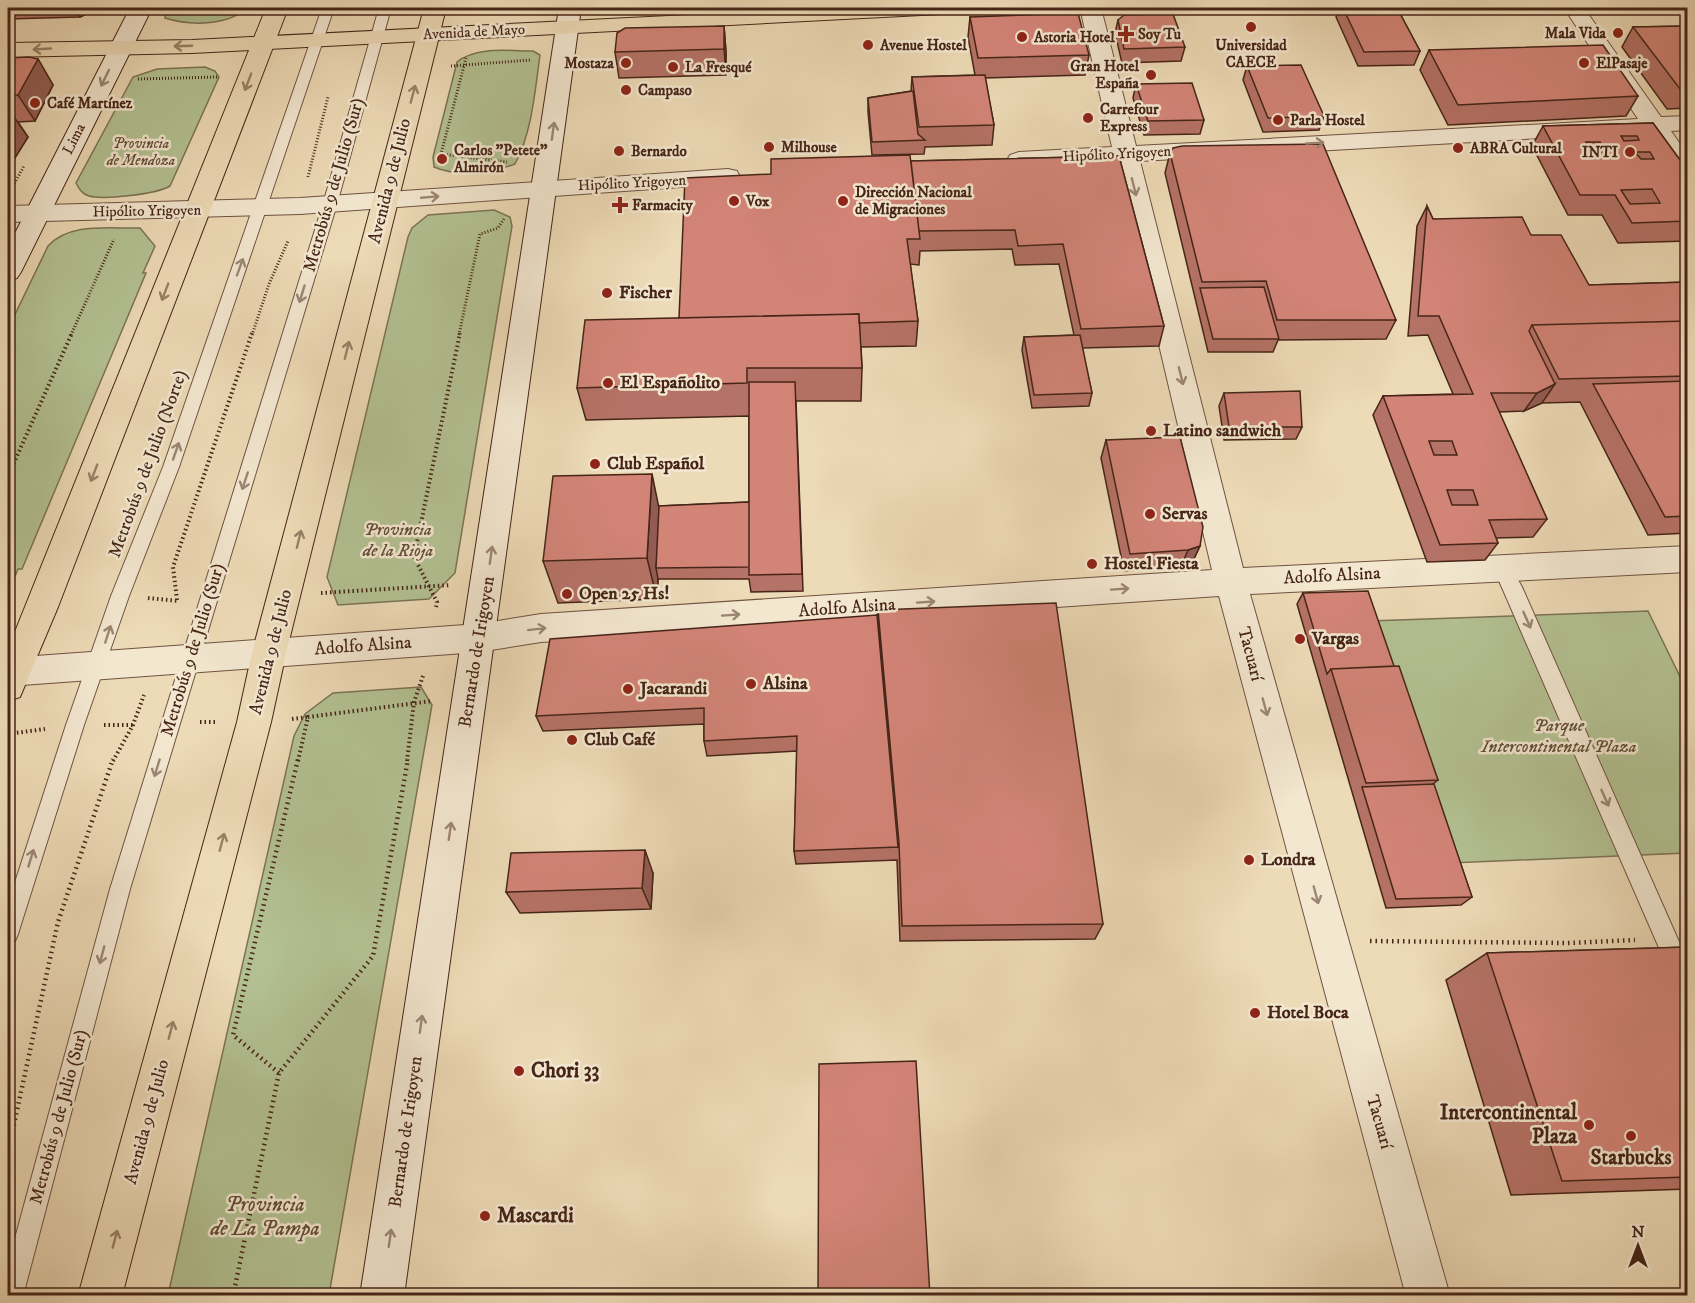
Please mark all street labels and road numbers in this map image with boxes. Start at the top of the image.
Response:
street label: Avenida de Mayo [423,20,525,44]
street label: Metrobús 9 de Julio (Sur) [299,95,369,275]
street label: Avenida 9 de Julio [364,116,416,246]
street label: Lima [58,120,90,158]
street label: Hipólito Yrigoyen [1062,142,1172,166]
street label: Hipólito Yrigoyen [577,171,687,195]
street label: Hipólito Yrigoyen [93,201,202,221]
street label: Metrobús 9 de Julio (Norte) [104,367,192,561]
street label: Metrobús 9 de Julio (Sur) [156,561,230,739]
street label: Adolfo Alsina [1283,562,1382,590]
street label: Bernardo de Irigoyen [454,574,500,729]
street label: Avenida 9 de Julio [245,587,297,717]
street label: Adolfo Alsina [798,594,897,622]
street label: Tacuarí [1232,625,1268,685]
street label: Adolfo Alsina [314,632,413,660]
street label: Metrobús 9 de Julio (Sur) [25,1027,93,1207]
street label: Bernardo de Irigoyen [384,1054,428,1209]
street label: Avenida 9 de Julio [120,1057,174,1187]
street label: Tacuarí [1361,1092,1398,1153]

